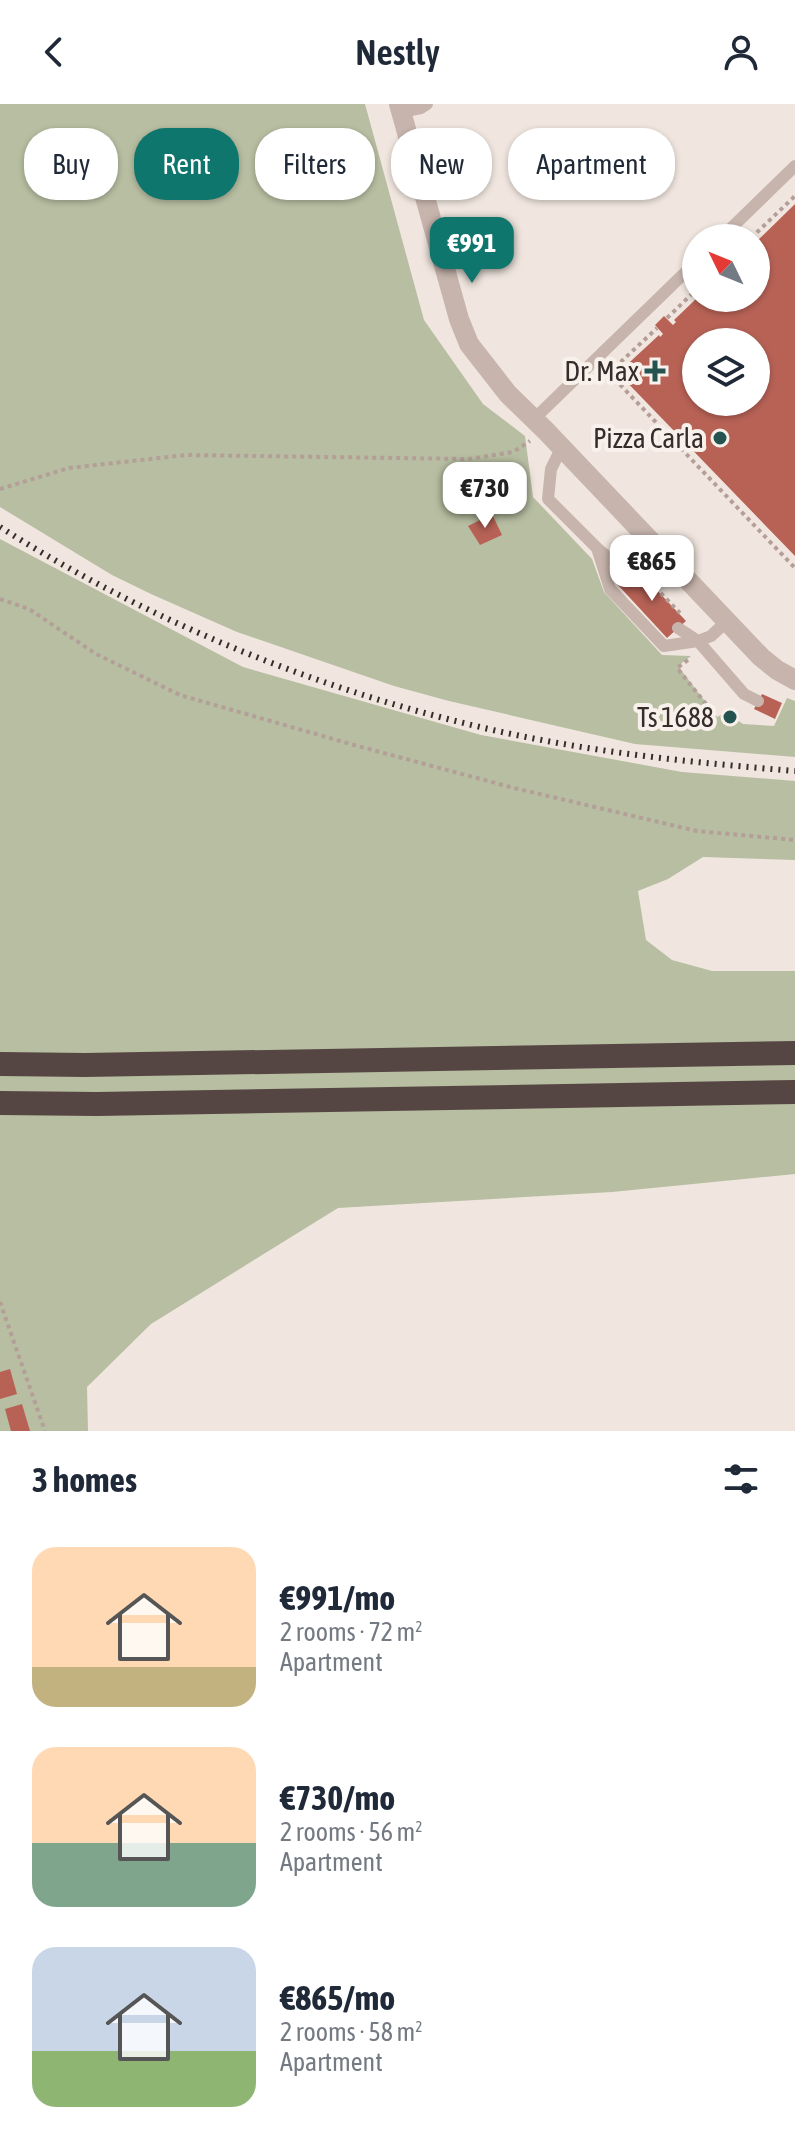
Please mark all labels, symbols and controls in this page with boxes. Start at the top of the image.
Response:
icon: back [32,30,76,74]
icon: person [719,30,763,74]
text: Nestly [355,31,440,73]
chip: Buy [24,128,118,200]
chip: Rent [134,128,239,200]
chip: Filters [255,128,375,200]
chip: New [391,128,492,200]
chip: Apartment [508,128,675,200]
pin: €991 [425,217,519,285]
north arrow [682,224,770,312]
map controls [682,224,770,416]
text: €991 [448,228,496,258]
button: layers [682,328,770,416]
place label: Dr. Max [564,355,639,387]
marker: Dr. Max [646,362,664,380]
place label: Pizza Carla [593,422,704,454]
marker: Pizza Carla [711,429,729,447]
pin: €730 [438,462,532,530]
text: €730 [461,473,509,503]
pin: €865 [605,535,699,603]
text: €865 [628,546,676,576]
place label: Ts 1688 [637,701,714,733]
marker: Ts 1688 [721,708,739,726]
icon: filters [719,1457,763,1501]
text: 3 homes [32,1460,137,1499]
text: €991/mo [280,1578,395,1617]
icon: home [96,1579,192,1675]
text: 2 rooms · 72 m² [280,1617,422,1647]
text: Apartment [280,1647,383,1677]
text: €730/mo [280,1778,395,1817]
icon: home [96,1779,192,1875]
text: 2 rooms · 56 m² [280,1817,422,1847]
text: Apartment [280,1847,383,1877]
text: €865/mo [280,1978,395,2017]
icon: home [96,1979,192,2075]
text: 2 rooms · 58 m² [280,2017,422,2047]
text: Apartment [280,2047,383,2077]

